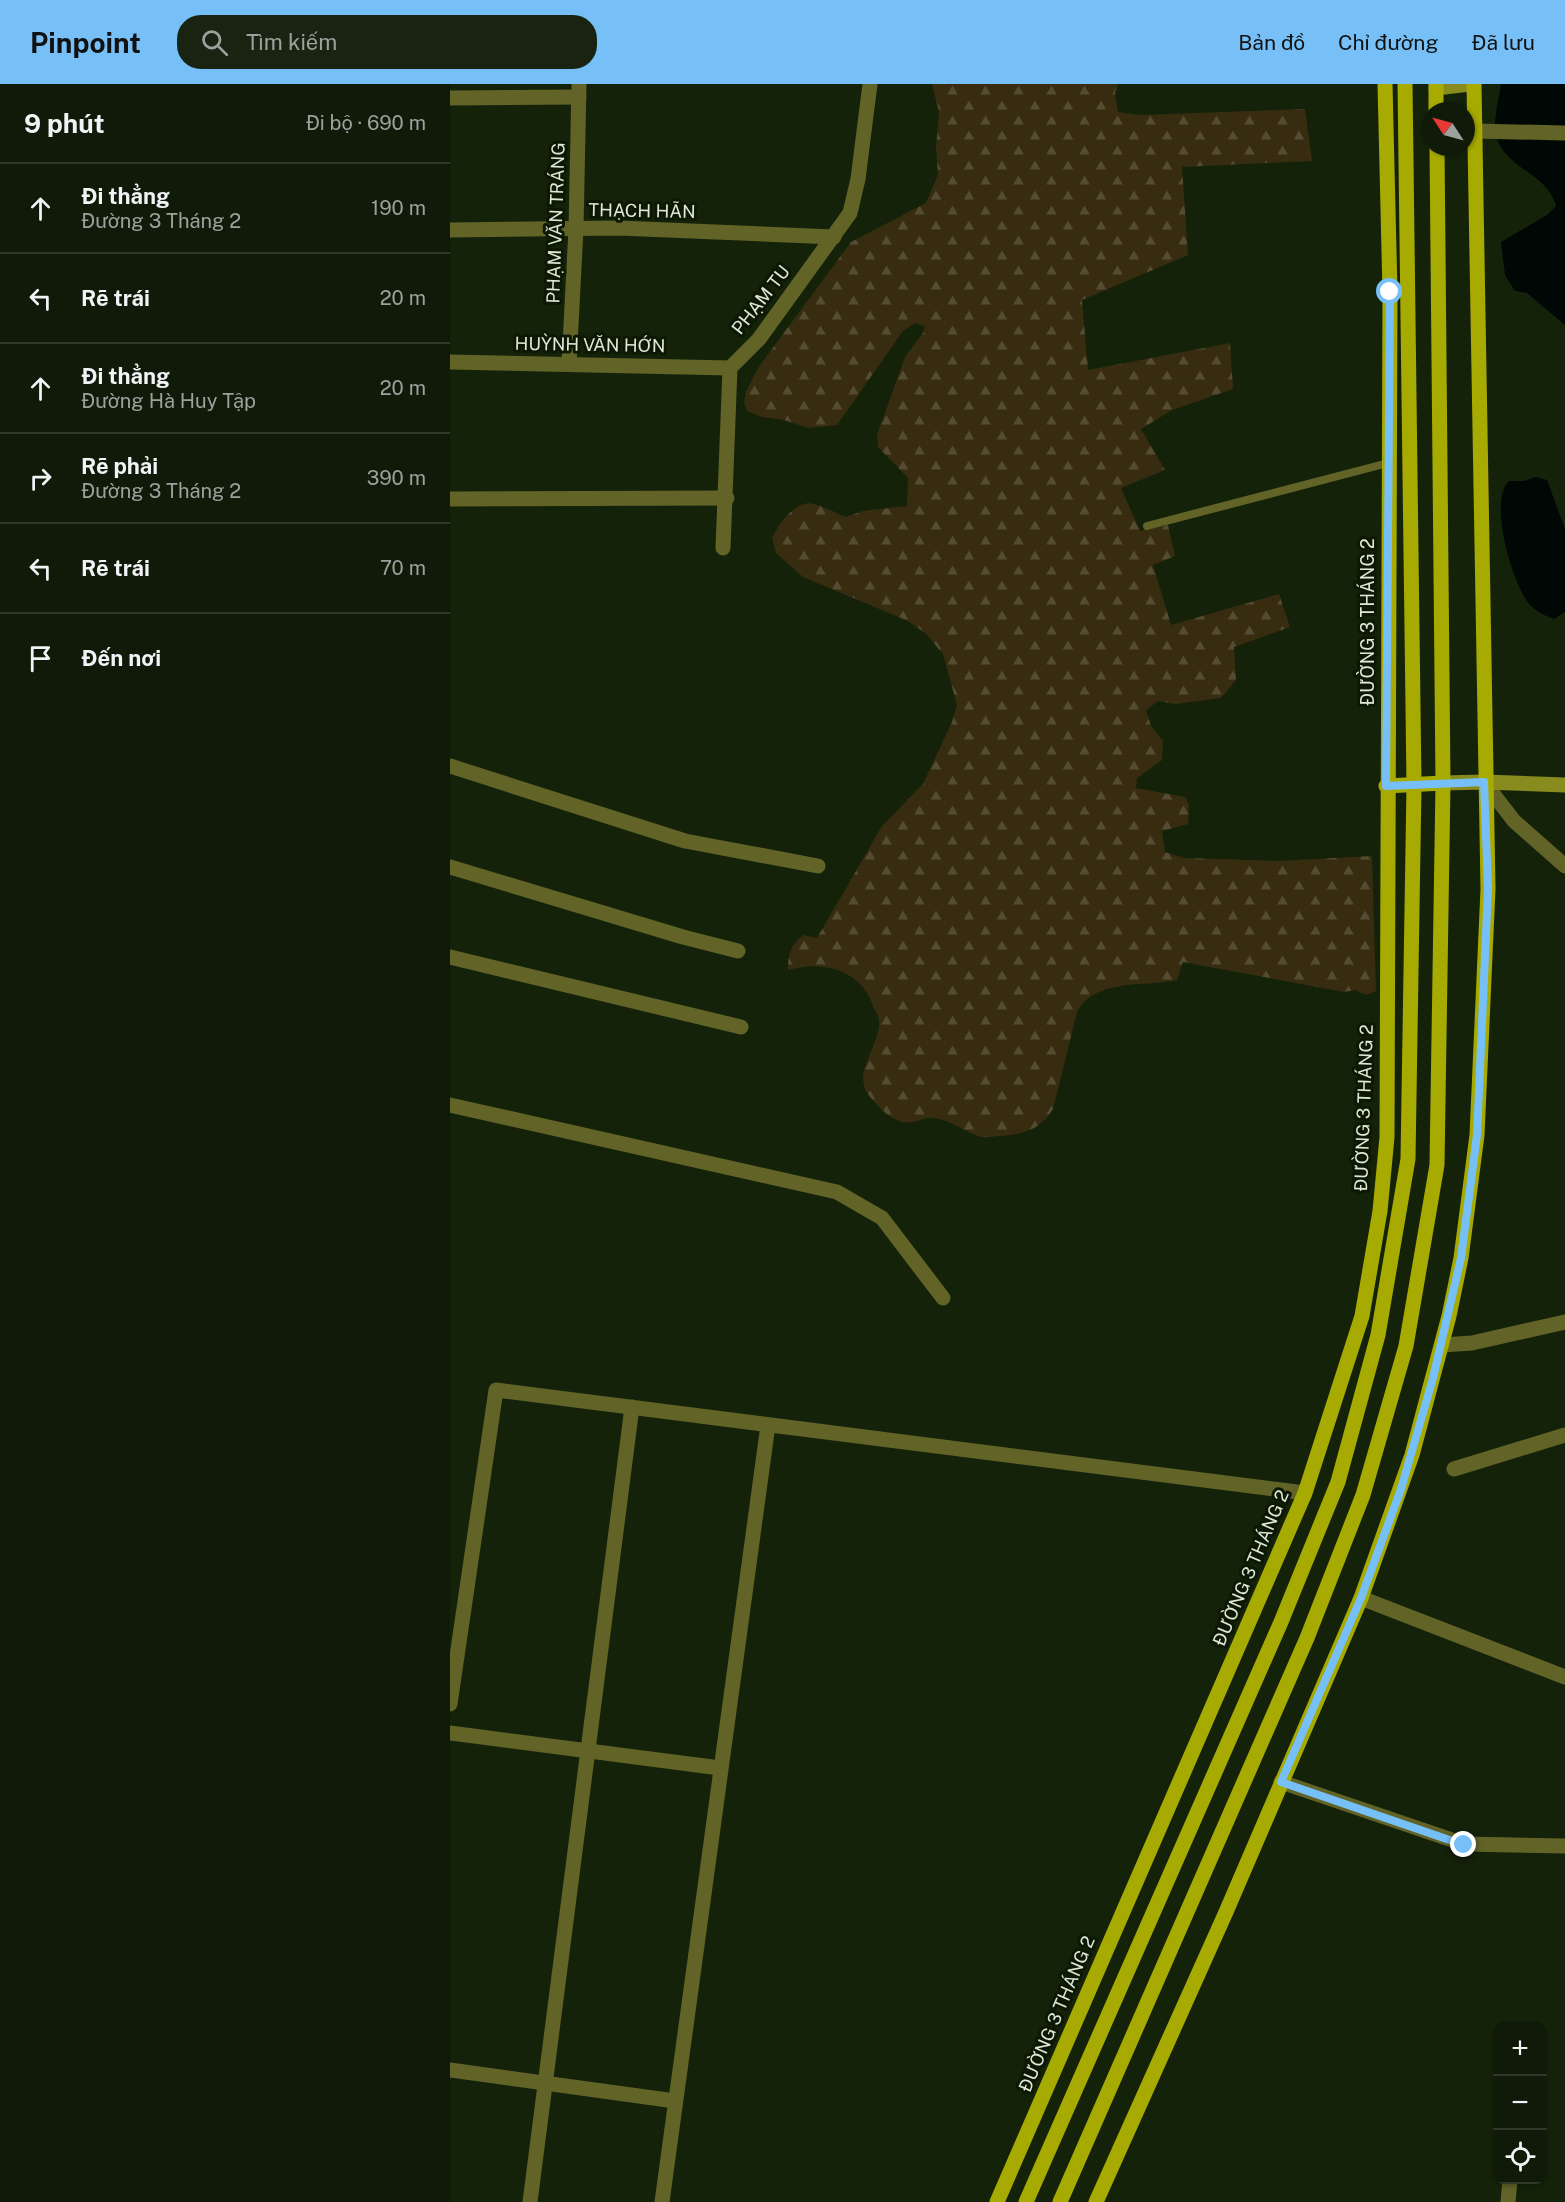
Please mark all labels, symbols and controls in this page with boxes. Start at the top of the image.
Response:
search box [177,15,597,69]
text: Pinpoint [30,26,141,59]
icon: search [198,26,231,59]
text: Tìm kiếm [246,29,337,55]
text: Bản đồ [1238,30,1305,55]
text: Chỉ đường [1338,30,1439,55]
text: Đã lưu [1472,30,1535,55]
north arrow [1421,102,1475,156]
text: 9 phút [24,108,104,139]
text: Đi bộ · 690 m [306,111,426,135]
street label: PHẠM VĂN TRÁNG [541,142,569,304]
text: Đi thẳng [81,183,170,209]
icon: ahead [24,192,57,225]
text: 190 m [371,196,426,220]
street label: THẠCH HÃN [588,198,696,222]
text: Đường 3 Tháng 2 [81,209,241,233]
street label: PHẠM TU [727,261,794,338]
route start [1376,278,1402,304]
icon: left [24,282,57,315]
text: Rẽ trái [81,285,150,311]
text: 20 m [380,286,426,310]
street label: HUỲNH VĂN HỚN [514,332,666,356]
text: Đi thẳng [81,363,170,389]
icon: ahead [24,372,57,405]
text: 20 m [380,376,426,400]
text: Đường Hà Huy Tập [81,389,256,413]
text: Rẽ phải [81,453,158,479]
icon: right [24,462,57,495]
text: 390 m [367,466,426,490]
text: Đường 3 Tháng 2 [81,479,241,503]
street label: ĐƯỜNG 3 THÁNG 2 [1356,538,1378,706]
icon: left [24,552,57,585]
text: Rẽ trái [81,555,150,581]
text: 70 m [380,556,426,580]
icon: arrive [24,642,57,675]
text: Đến nơi [81,645,161,671]
street label: ĐƯỜNG 3 THÁNG 2 [1349,1024,1377,1192]
street label: ĐƯỜNG 3 THÁNG 2 [1207,1486,1293,1649]
route end [1450,1831,1476,1857]
street label: ĐƯỜNG 3 THÁNG 2 [1013,1932,1099,2095]
map controls [1493,2022,1547,2184]
button: + [1493,2022,1547,2076]
button: − [1493,2076,1547,2130]
button: locate [1493,2130,1547,2184]

